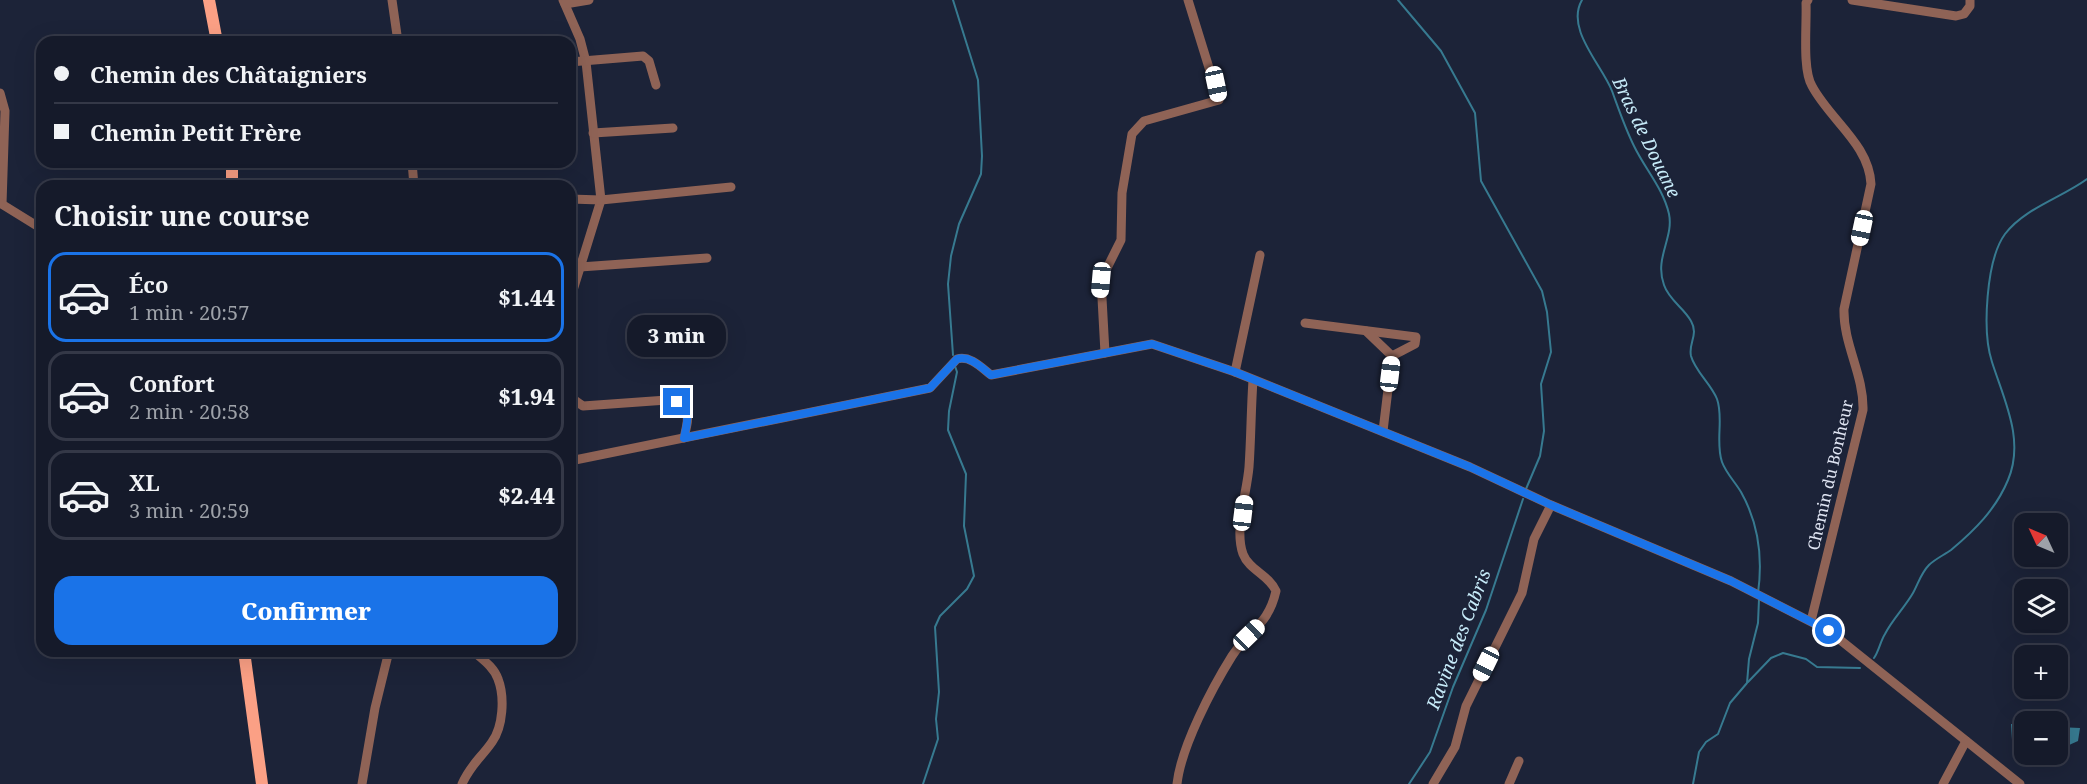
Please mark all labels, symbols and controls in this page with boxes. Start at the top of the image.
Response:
text: Chemin des Châtaigniers [90,59,367,89]
car [1203,65,1229,103]
water label: Bras de Douane [1607,72,1687,201]
text: Chemin Petit Frère [90,117,302,147]
text: Choisir une course [54,197,310,234]
car [1849,209,1875,247]
car [1090,261,1112,299]
text: Éco [129,269,168,299]
icon: car [57,270,111,324]
text: $1.44 [498,282,555,312]
text: 1 min · 20:57 [129,299,249,326]
callout: 3 min [628,315,726,357]
text: 3 min [648,322,705,349]
car [1379,355,1401,393]
text: Confort [129,368,215,398]
icon: car [57,369,111,423]
text: $1.94 [498,381,555,411]
route end [663,388,690,415]
street label: Chemin du Bonheur [1802,397,1858,552]
text: 2 min · 20:58 [129,398,249,425]
text: XL [129,467,160,497]
icon: car [57,468,111,522]
text: $2.44 [498,480,555,510]
car [1232,494,1254,532]
text: 3 min · 20:59 [129,497,249,524]
north arrow [2014,513,2068,567]
map controls [2014,513,2068,765]
water label: Ravine des Cabris [1420,565,1496,713]
button: Confirmer [54,576,558,645]
button: layers [2014,579,2068,633]
car [1230,616,1268,654]
route start [1815,617,1842,644]
car [1470,644,1502,684]
button: + [2014,645,2068,699]
button: − [2014,711,2068,765]

